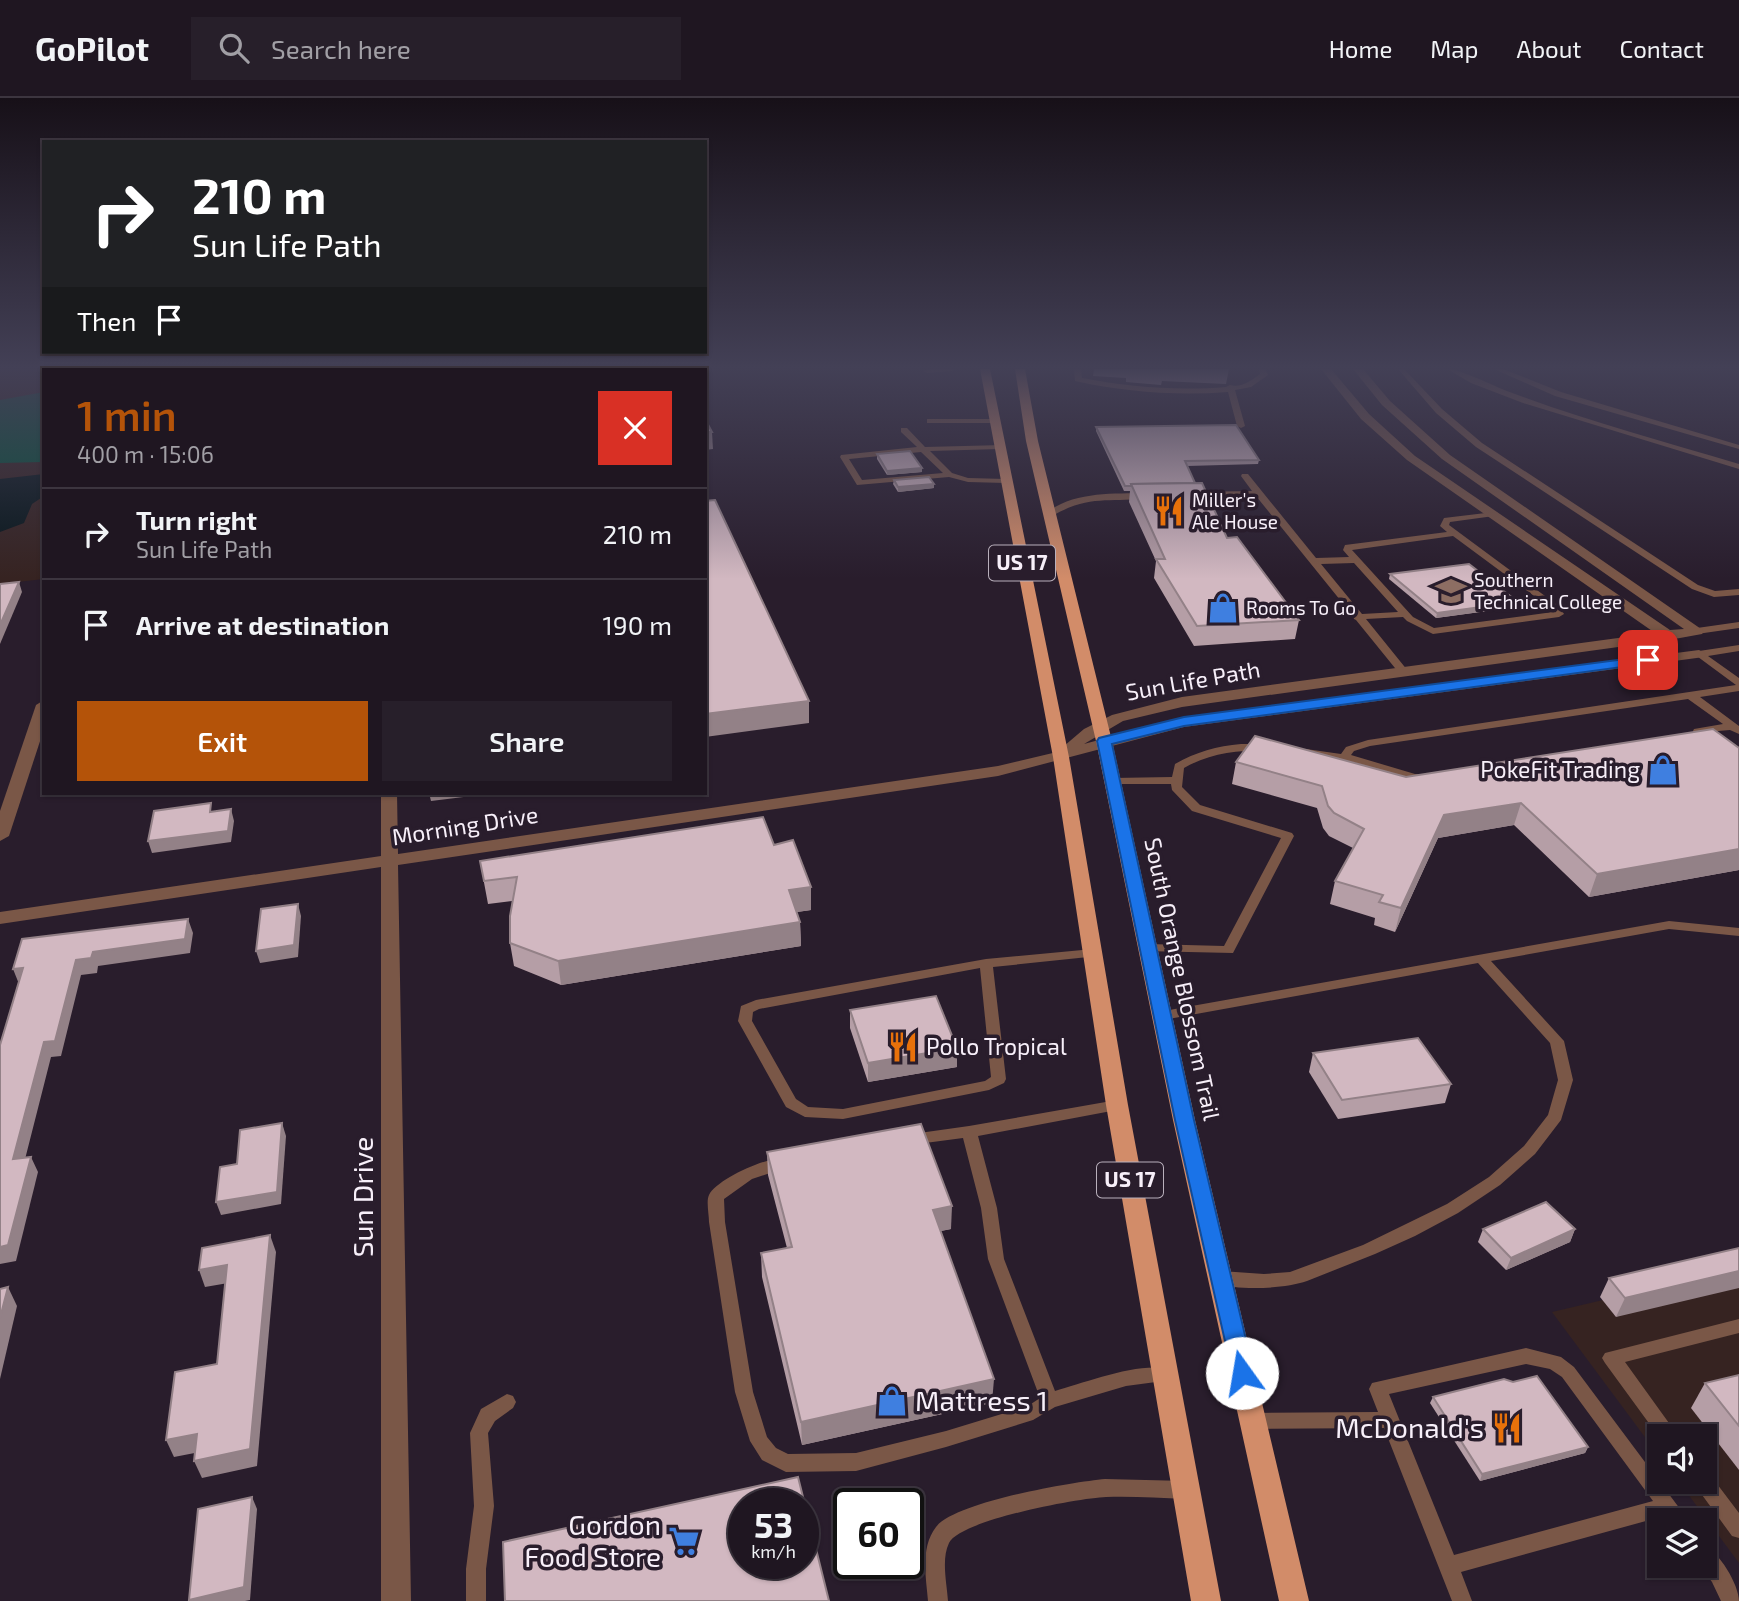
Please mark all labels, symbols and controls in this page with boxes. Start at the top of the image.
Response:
search box [191,17,681,80]
text: GoPilot [35,28,149,68]
icon: search [215,29,253,67]
text: Search here [271,33,411,64]
text: Home [1329,34,1392,63]
text: Map [1430,34,1478,63]
text: About [1516,34,1582,63]
text: Contact [1620,34,1704,63]
text: 210 m [192,165,326,224]
icon: right [77,168,168,259]
text: Sun Life Path [192,225,382,263]
icon: arrive [150,301,188,339]
text: Then [77,305,136,336]
text: 1 min [77,389,177,439]
button: close [598,391,672,465]
text: 400 m · 15:06 [77,440,214,468]
place label: Miller's Ale House [1192,488,1278,533]
restaurant icon: Miller's Ale House [1152,494,1186,528]
text: Turn right [136,504,257,535]
icon: right [77,515,115,553]
text: 210 m [603,518,672,549]
text: Sun Life Path [136,535,272,563]
road number: US 17 [989,546,1055,580]
place label: Southern Technical College [1474,568,1622,613]
school or university icon: Southern Technical College [1434,574,1468,608]
shop icon: Rooms To Go [1206,591,1240,625]
place label: Rooms To Go [1246,596,1356,619]
icon: arrive [77,606,115,644]
text: Arrive at destination [136,609,389,640]
text: 190 m [603,609,672,640]
pin [1618,630,1678,690]
icon: arrive [1629,641,1667,679]
street label: Sun Life Path [1123,654,1262,706]
button: Exit [77,701,368,781]
button: Share [382,701,672,781]
shop icon: PokeFit Trading [1646,753,1680,787]
place label: PokeFit Trading [1480,755,1640,783]
street label: Morning Drive [390,800,540,850]
street label: South Orange Blossom Trail [1139,835,1227,1123]
restaurant icon: Pollo Tropical [886,1030,920,1064]
place label: Pollo Tropical [926,1032,1067,1060]
street label: Sun Drive [345,1137,379,1257]
road number: US 17 [1097,1162,1163,1198]
position arrow [1205,1336,1279,1410]
place label: Mattress 1 [915,1383,1048,1417]
shop icon: Mattress 1 [875,1384,909,1418]
place label: McDonald's [1335,1410,1484,1444]
restaurant icon: McDonald's [1490,1411,1524,1445]
map controls [1647,1424,1717,1578]
button: sound [1647,1424,1717,1494]
speed limit sign: 60 [833,1488,924,1579]
text: 53 [754,1503,793,1545]
place label: Gordon Food Store [524,1507,661,1573]
button: layers [1647,1508,1717,1578]
supermarket icon: Gordon Food Store [667,1524,701,1558]
text: km/h [751,1540,796,1562]

